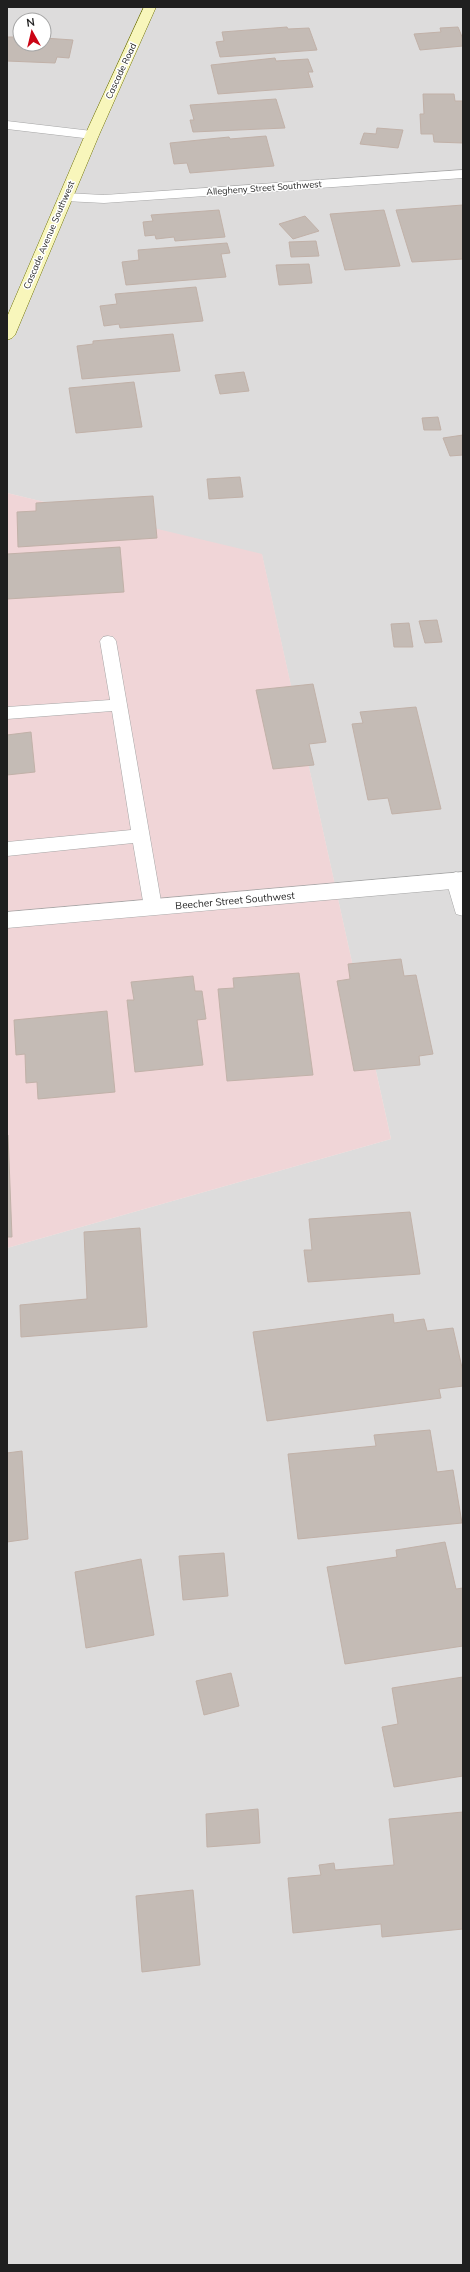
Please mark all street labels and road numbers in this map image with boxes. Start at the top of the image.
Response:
street label: Cascade Road [103,41,138,100]
street label: Allegheny Street Southwest [206,178,322,198]
street label: Cascade Avenue Southwest [21,179,76,291]
street label: Beecher Street Southwest [175,889,296,912]

